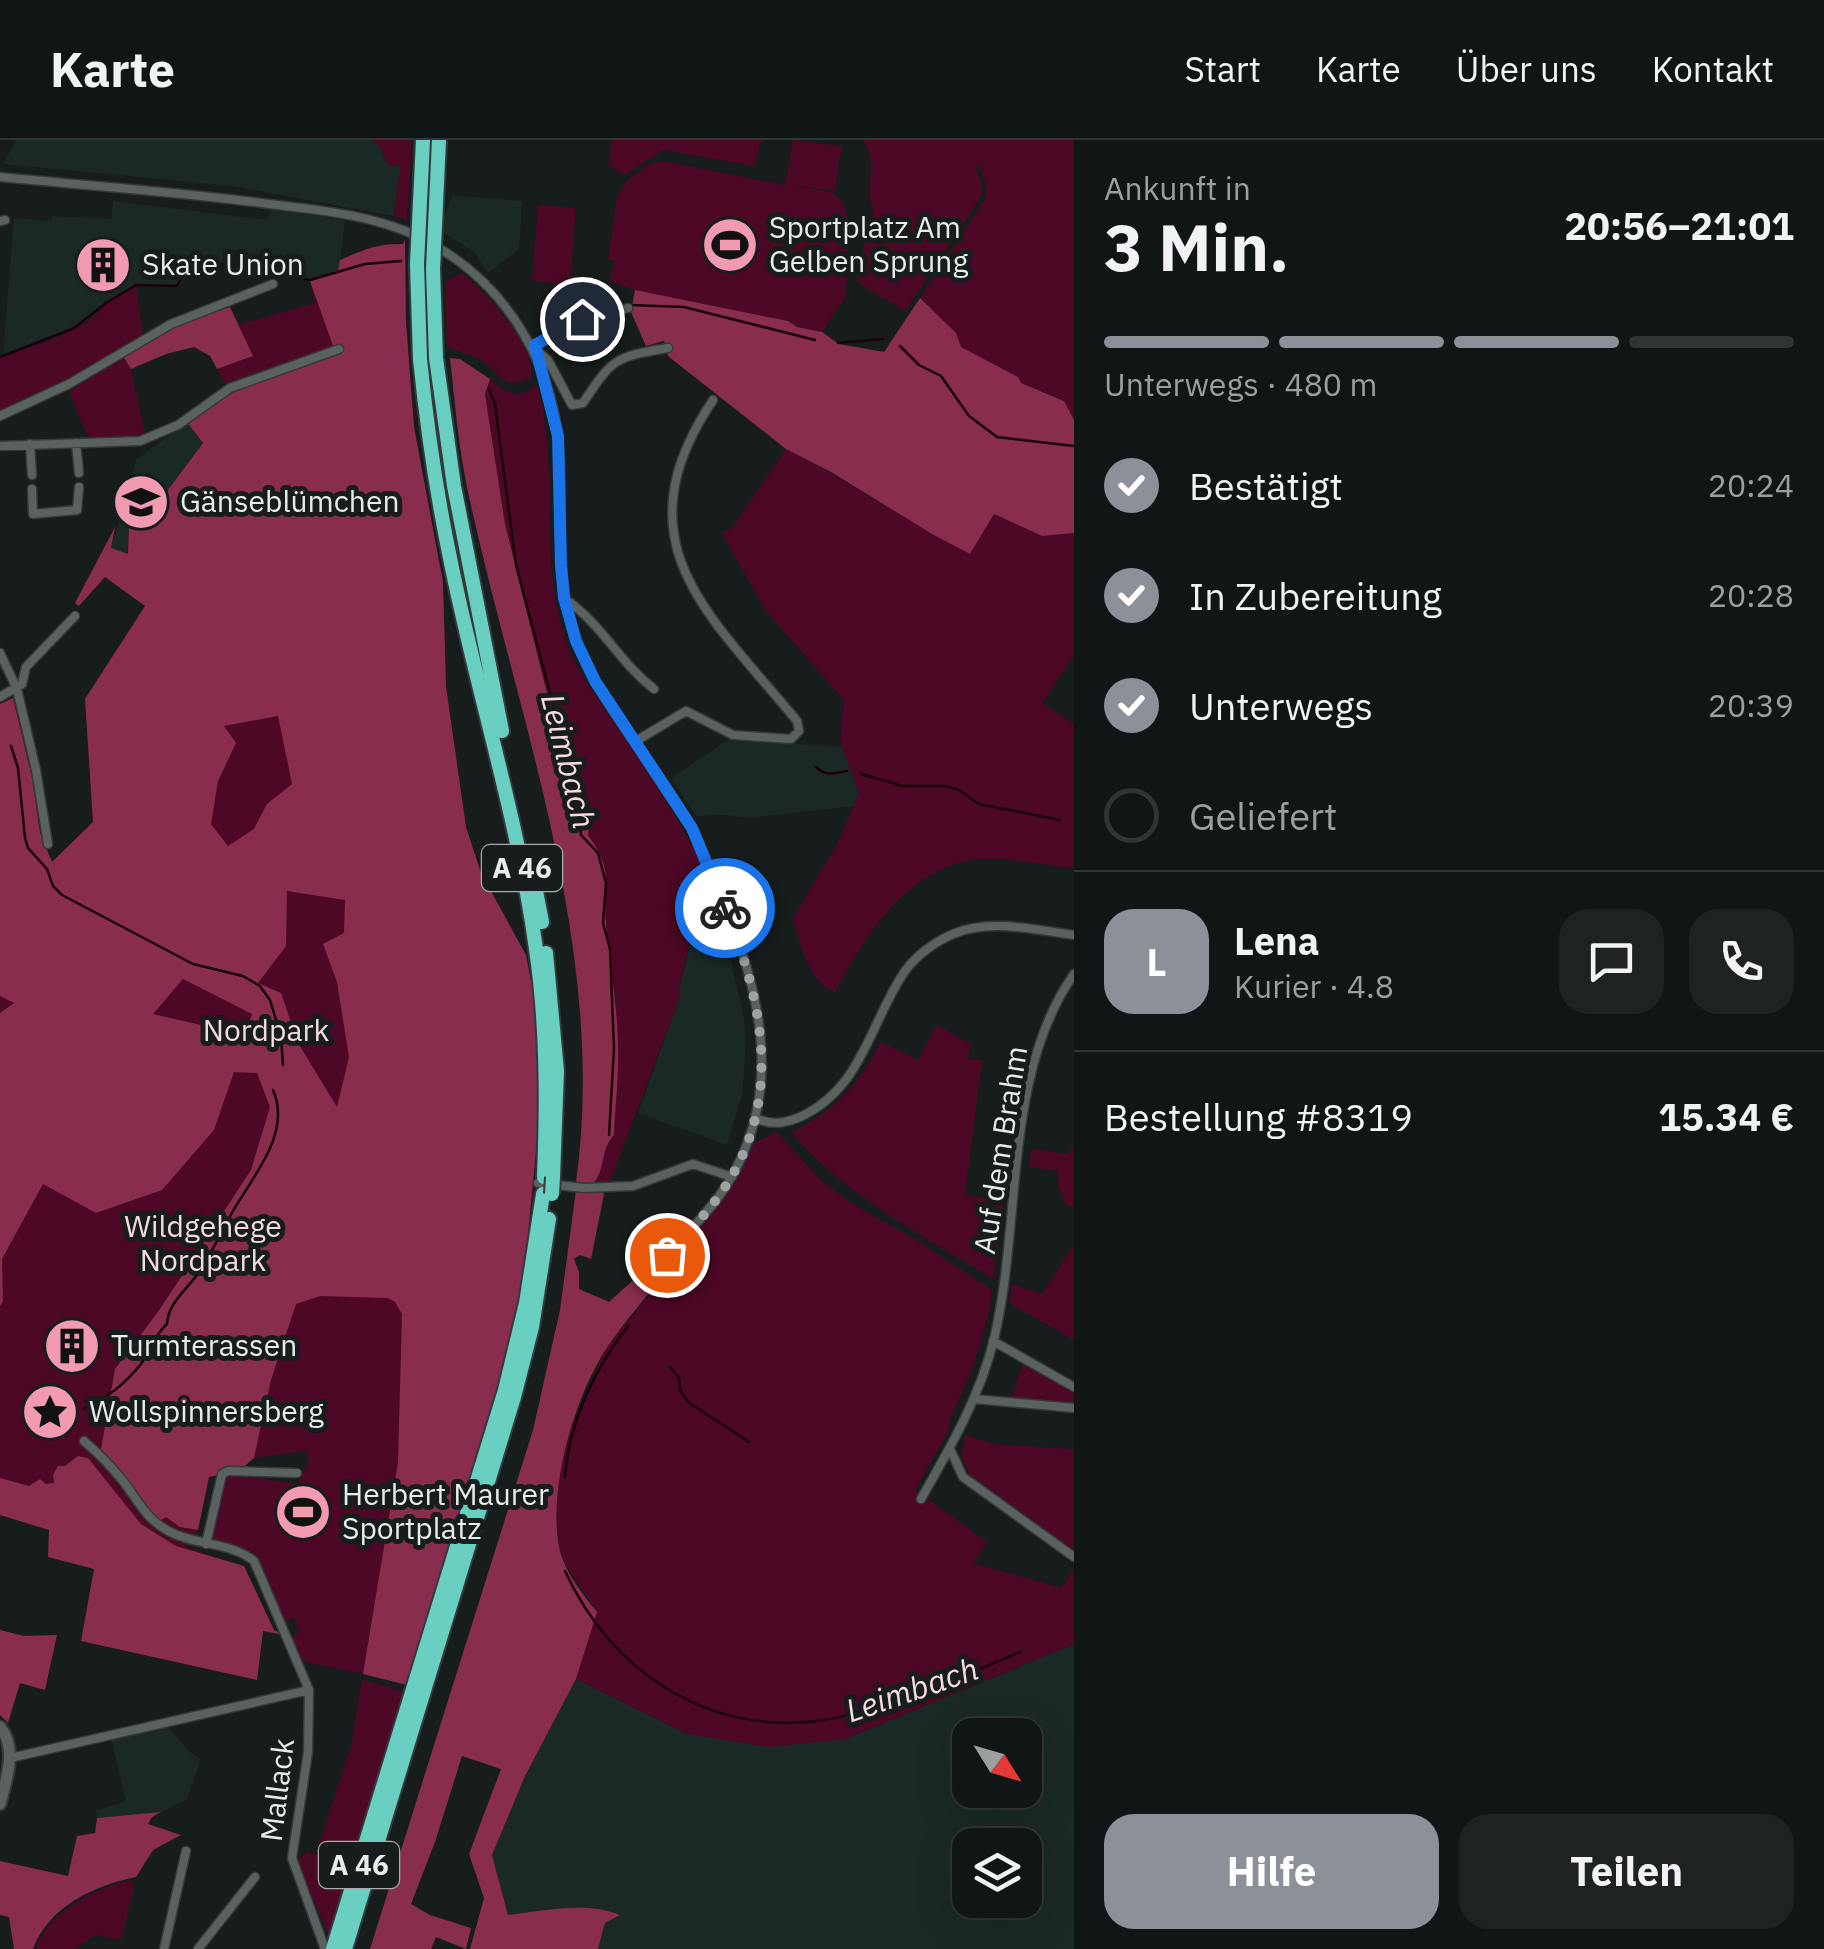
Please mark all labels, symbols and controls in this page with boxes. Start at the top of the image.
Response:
text: Karte [50,38,175,100]
text: Start [1184,46,1261,92]
text: Karte [1316,46,1401,92]
text: Über uns [1456,46,1597,92]
text: Kontakt [1652,46,1774,92]
text: Ankunft in [1104,167,1251,209]
text: 20:56–21:01 [1564,201,1794,250]
text: 3 Min. [1104,204,1289,289]
place label: Sportplatz Am Gelben Sprung [769,207,968,280]
sports icon: Sportplatz Am Gelben Sprung [700,215,760,275]
building icon: Skate Union [73,235,133,295]
place label: Skate Union [142,244,304,283]
pin [540,277,625,362]
icon: home [555,292,610,347]
text: Unterwegs · 480 m [1104,363,1378,405]
icon: check [1104,458,1159,513]
text: Bestätigt [1189,461,1343,510]
text: 20:24 [1708,464,1794,506]
school or university icon: Gänseblümchen [111,472,171,532]
place label: Gänseblümchen [180,481,399,520]
icon: check [1104,568,1159,623]
text: In Zubereitung [1189,571,1442,620]
text: 20:28 [1708,574,1794,616]
icon: check [1104,678,1159,733]
text: Unterwegs [1189,681,1373,730]
text: 20:39 [1708,684,1794,726]
water label: Leimbach [532,689,606,833]
text: Geliefert [1189,791,1337,840]
road number: A 46 [482,845,562,891]
courier [675,858,775,958]
icon: bike [698,881,753,936]
button: chat [1559,909,1664,1014]
button: phone [1689,909,1794,1014]
text: Lena [1234,916,1319,965]
text: L [1146,937,1167,986]
text: Kurier · 4.8 [1234,965,1394,1007]
park label: Nordpark [203,1010,329,1049]
street label: Auf dem Brahm [964,1043,1035,1256]
text: Bestellung #8319 [1104,1092,1413,1141]
text: 15.34 € [1658,1092,1794,1141]
park label: Wildgehege Nordpark [124,1206,282,1279]
pin [625,1213,710,1298]
icon: bag [640,1228,695,1283]
building icon: Turmterassen [42,1316,102,1376]
place label: Turmterassen [111,1325,297,1364]
place icon: Wollspinnersberg [20,1382,80,1442]
place label: Wollspinnersberg [89,1391,324,1430]
place label: Herbert Maurer Sportplatz [342,1474,549,1547]
sports icon: Herbert Maurer Sportplatz [273,1482,333,1542]
water label: Leimbach [840,1647,984,1731]
north arrow [952,1718,1042,1808]
map controls [952,1718,1042,1918]
street label: Mallack [251,1736,302,1844]
button: Hilfe [1104,1814,1439,1929]
button: Teilen [1459,1814,1794,1929]
button: layers [952,1828,1042,1918]
road number: A 46 [319,1842,399,1888]

